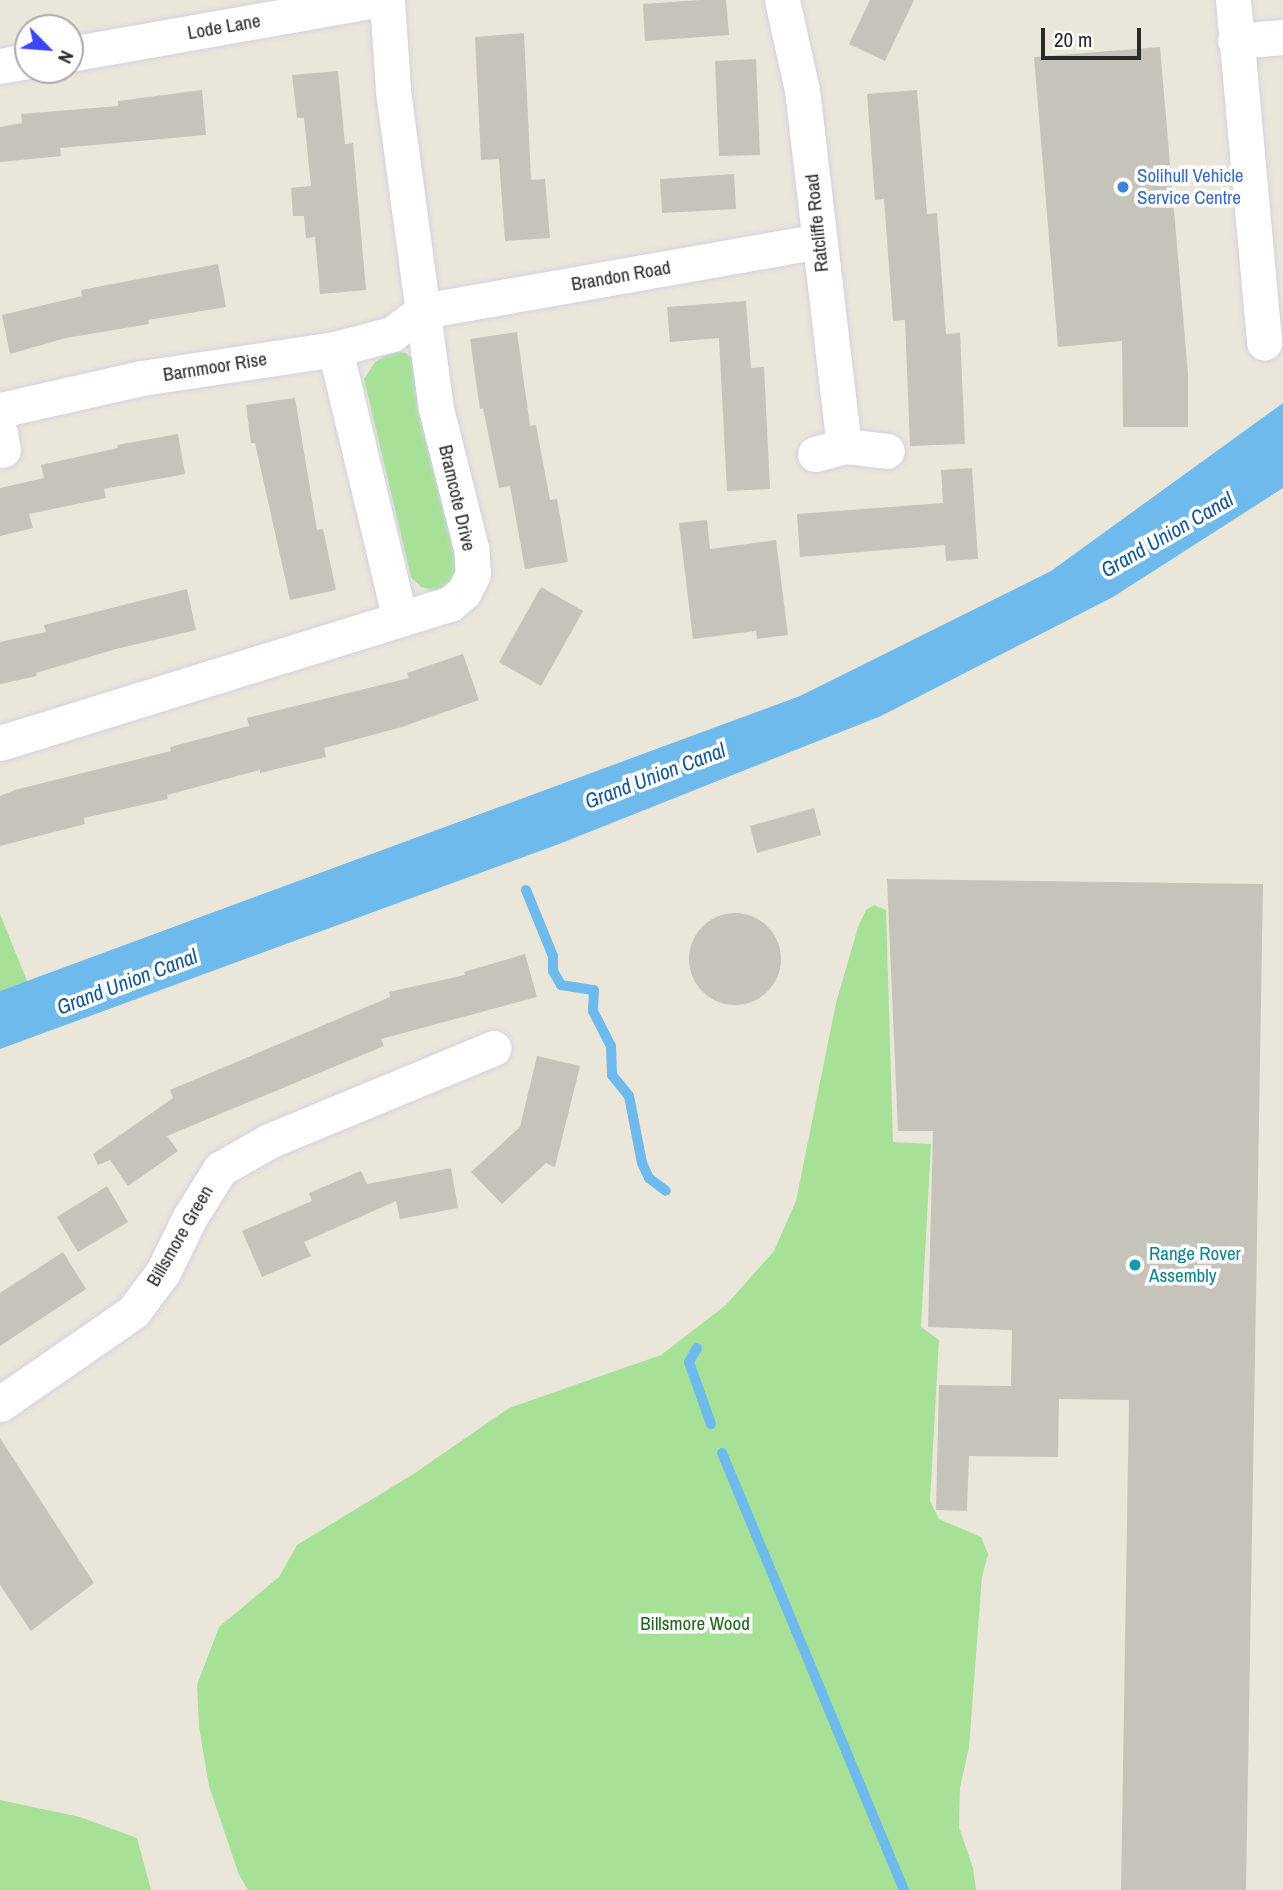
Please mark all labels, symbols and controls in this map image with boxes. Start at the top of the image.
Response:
street label: Lode Lane [186,9,262,45]
north arrow [14,14,84,84]
scale bar [1045,14,1145,58]
text: 20 m [1054,25,1092,54]
text: N [52,46,80,68]
place label: Solihull Vehicle Service Centre [1137,165,1244,209]
street label: Ratcliffe Road [801,173,833,273]
marker: Solihull Vehicle Service Centre [1115,179,1131,195]
street label: Brandon Road [570,256,672,296]
street label: Barnmoor Rise [161,348,269,386]
street label: Bramcote Drive [434,443,480,553]
water label: Grand Union Canal [1096,487,1238,583]
water label: Grand Union Canal [581,738,729,814]
water label: Grand Union Canal [53,944,201,1020]
street label: Billsmore Green [142,1182,218,1290]
place label: Range Rover Assembly [1149,1243,1241,1287]
marker: Range Rover Assembly [1127,1257,1143,1273]
park label: Billsmore Wood [640,1613,750,1635]

